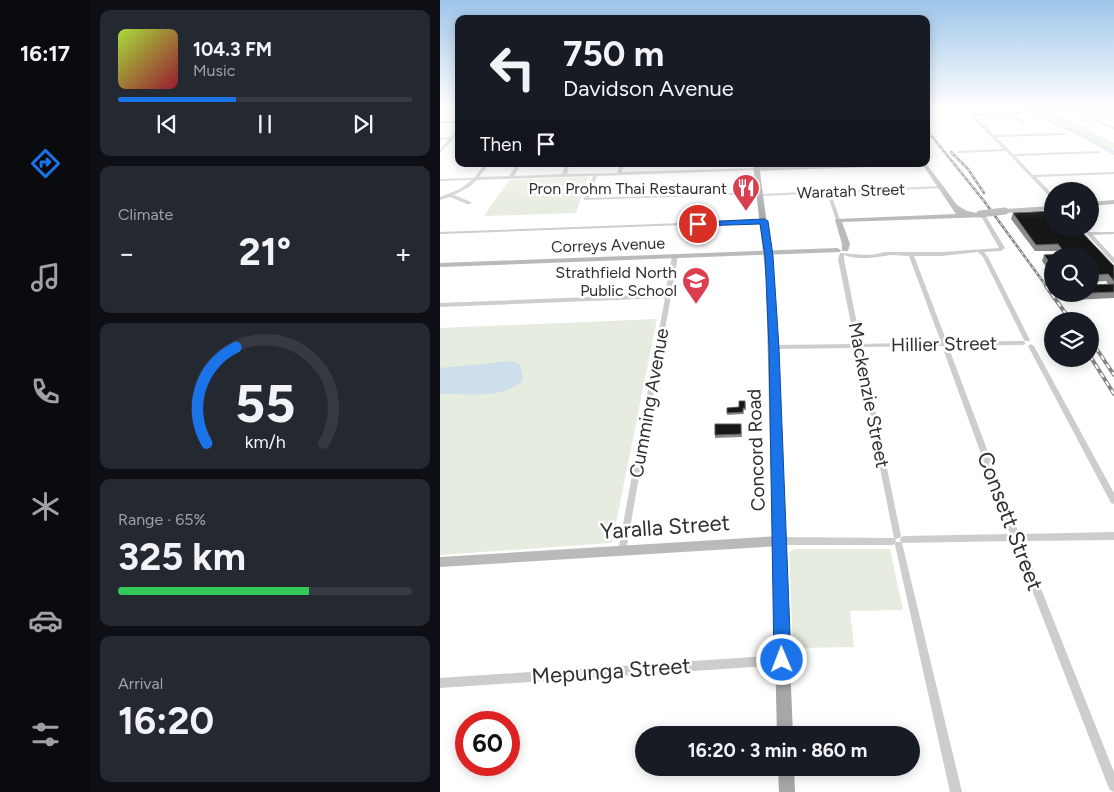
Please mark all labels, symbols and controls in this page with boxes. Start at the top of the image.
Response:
text: 750 m [563,33,664,75]
icon: left [480,35,545,100]
text: 104.3 FM [193,38,272,61]
text: 16:17 [20,40,70,67]
text: Music [193,61,235,80]
text: Davidson Avenue [563,75,734,102]
icon: previous [153,110,181,138]
icon: pause [251,110,279,138]
icon: next [349,110,377,138]
icon: arrive [532,130,560,158]
text: Then [480,133,522,156]
icon: directions [28,146,63,181]
restaurant icon: Pron Prohm Thai Restaurant [731,173,761,212]
place label: Pron Prohm Thai Restaurant [528,179,727,198]
street label: Waratah Street [797,180,905,202]
map controls [1044,182,1099,367]
button: sound [1044,182,1099,237]
pin [677,203,719,245]
text: Climate [118,205,173,224]
icon: arrive [684,210,712,238]
text: 21° [239,229,291,275]
street label: Correys Avenue [551,234,666,256]
text: − [118,236,135,270]
text: + [395,236,412,270]
button: search [1044,247,1099,302]
icon: music [28,260,63,295]
place label: Strathfield North Public School [555,263,677,300]
school or university icon: Strathfield North Public School [681,266,711,305]
button: layers [1044,312,1099,367]
street label: Mackenzie Street [844,320,894,470]
street label: Cumming Avenue [624,326,674,480]
street label: Hillier Street [891,332,997,356]
text: 55 [235,373,295,435]
icon: phone [28,374,63,409]
street label: Concord Road [742,388,770,512]
text: km/h [245,431,285,452]
street label: Consett Street [971,448,1049,594]
icon: climate [28,489,63,524]
street label: Yaralla Street [599,509,731,545]
text: Range · 65% [118,510,206,529]
text: 325 km [118,534,246,580]
icon: car [28,603,63,638]
position arrow [755,633,807,685]
street label: Mepunga Street [531,652,691,690]
text: Arrival [118,674,163,693]
text: 16:20 [118,698,214,744]
speed limit sign: 60 [455,711,520,776]
icon: filters [28,717,63,752]
text: 16:20 · 3 min · 860 m [688,739,867,762]

